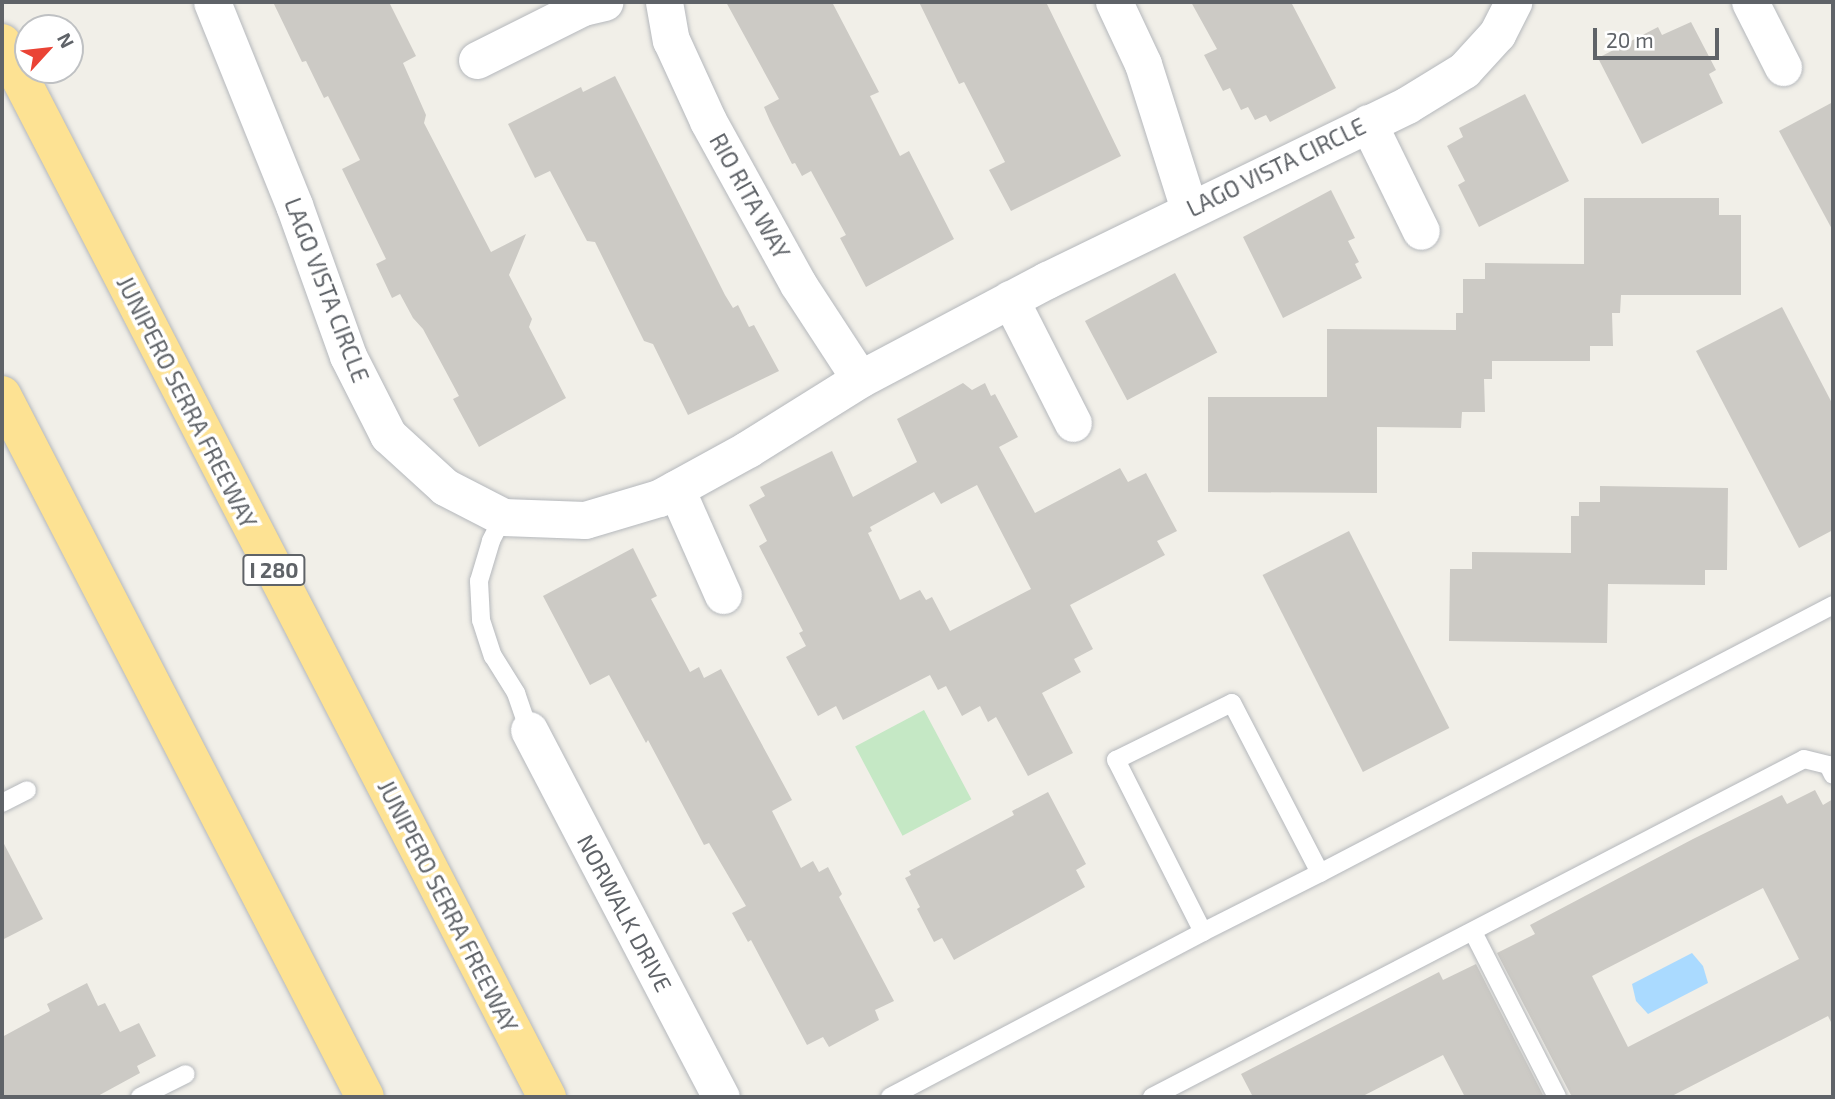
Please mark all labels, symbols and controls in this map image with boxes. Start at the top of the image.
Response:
north arrow [14,14,84,84]
scale bar [1597,14,1723,58]
text: 20 m [1606,27,1654,52]
text: N [53,29,80,51]
street label: LAGO VISTA CIRCLE [1182,112,1370,222]
street label: RIO RITA WAY [704,128,796,264]
street label: LAGO VISTA CIRCLE [279,193,375,387]
street label: JUNIPERO SERRA FREEWAY [111,271,263,533]
road number: I 280 [241,552,307,588]
street label: JUNIPERO SERRA FREEWAY [372,775,524,1037]
street label: NORWALK DRIVE [572,830,678,996]

